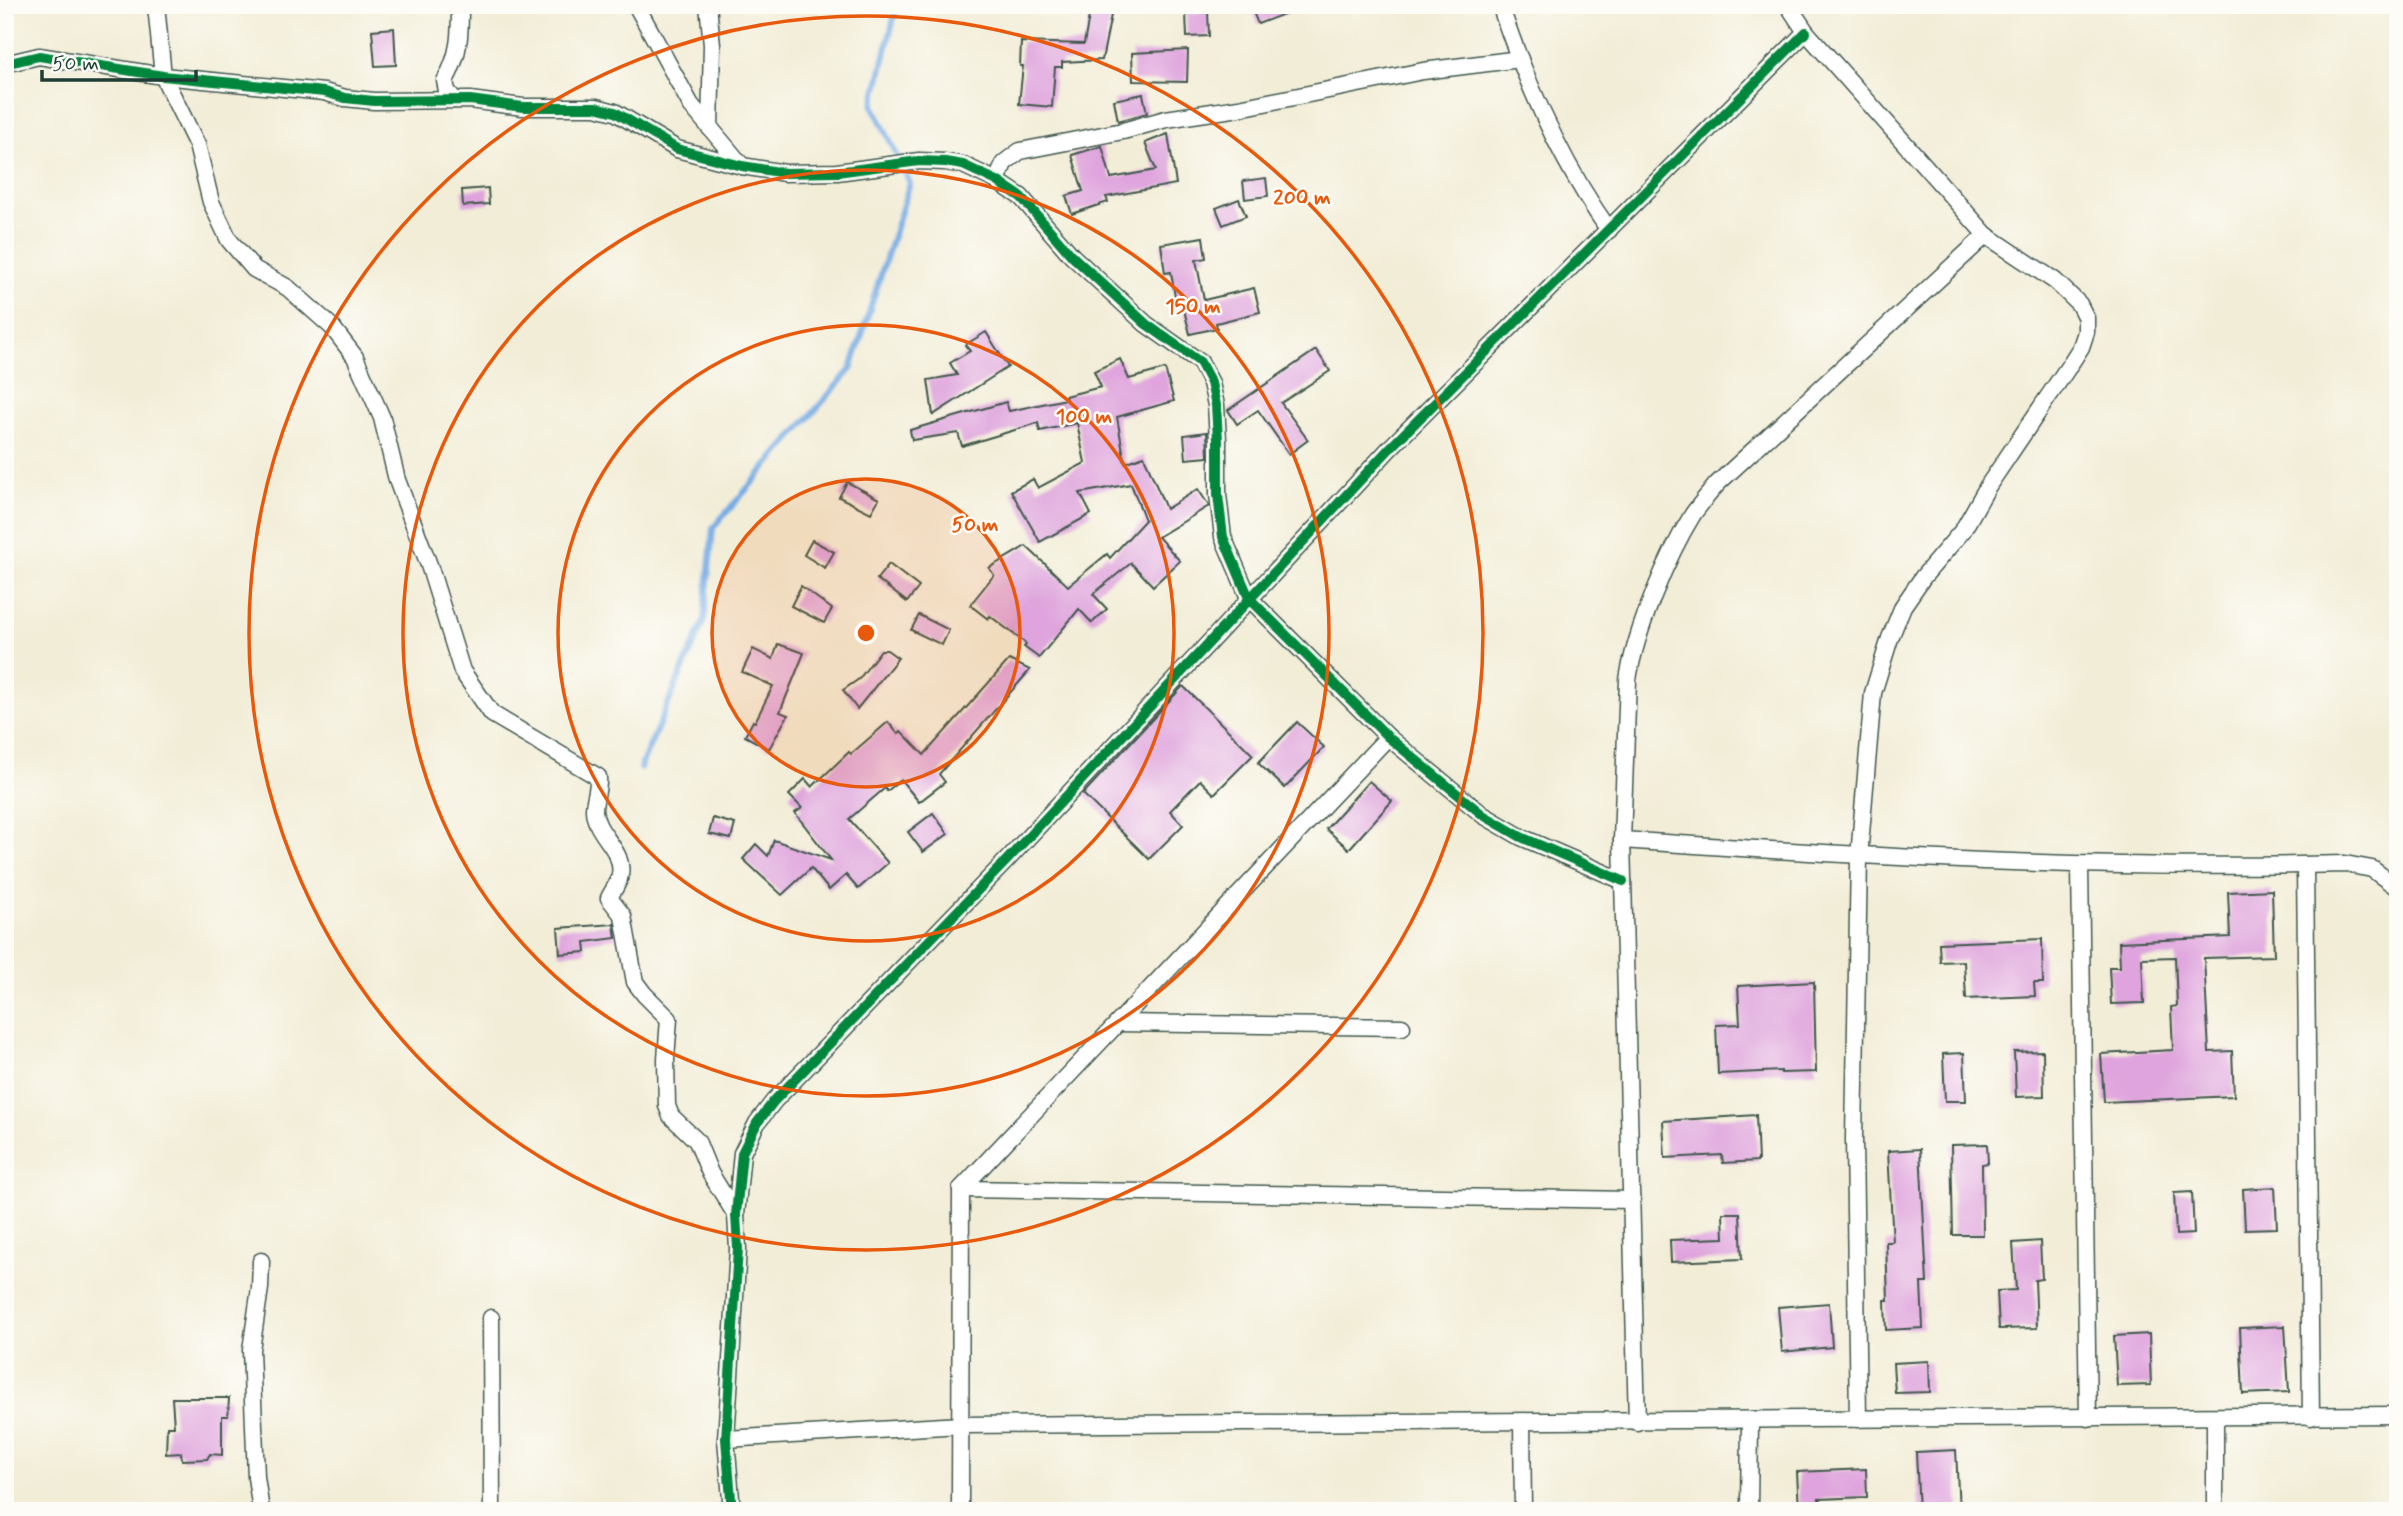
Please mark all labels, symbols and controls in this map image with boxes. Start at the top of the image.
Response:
scale bar [42,38,196,82]
text: 50 m [52,50,99,78]
text: 200 m [1273,184,1331,212]
text: 150 m [1165,293,1221,321]
text: 100 m [1056,403,1112,431]
text: 50 m [952,511,999,539]
centre of rings [854,621,878,645]

